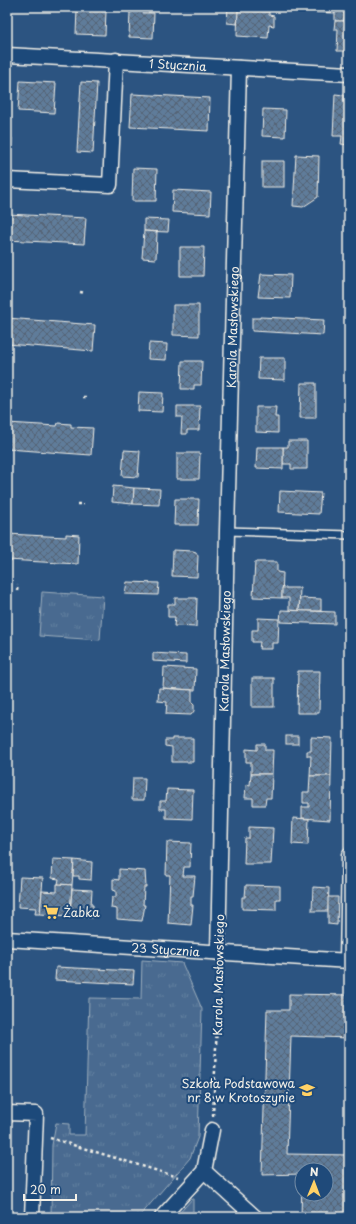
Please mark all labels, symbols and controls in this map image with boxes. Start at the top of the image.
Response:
street label: 1 Stycznia [148,54,208,75]
street label: Karola Masłowskiego [222,266,243,388]
street label: Karola Masłowskiego [214,590,235,712]
supermarket icon: Żabka [42,903,60,921]
place label: Żabka [63,903,100,921]
street label: Karola Masłowskiego [208,914,228,1036]
street label: 23 Stycznia [131,938,201,960]
place label: Szkoła Podstawowa nr 8 w Krotoszynie [182,1074,296,1106]
school or university icon: Szkoła Podstawowa nr 8 w Krotoszynie [298,1081,316,1099]
north arrow [294,1162,334,1202]
text: N [310,1163,319,1180]
scale bar [24,1176,76,1202]
text: 20 m [30,1180,61,1198]

